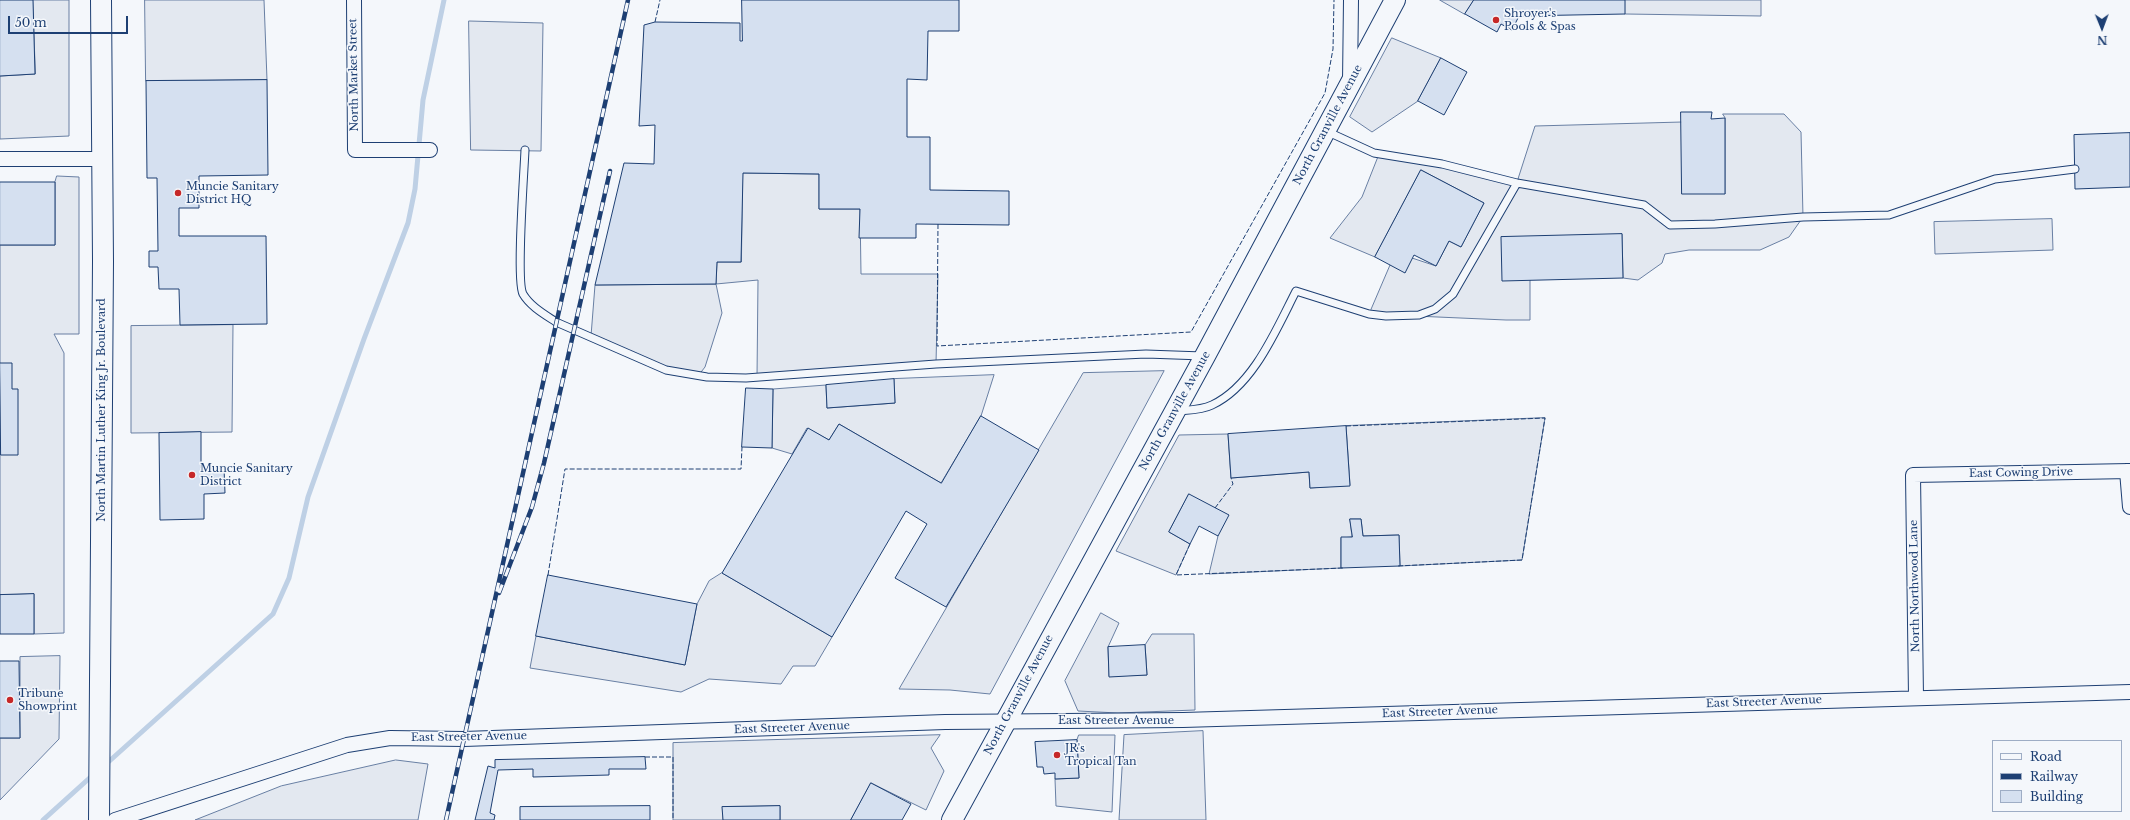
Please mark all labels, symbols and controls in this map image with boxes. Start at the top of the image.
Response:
place label: Shroyer's Pools & Spas [1504,7,1576,33]
scale bar [10,8,130,34]
north arrow [2082,8,2122,48]
text: 50 m [15,15,47,30]
marker: Shroyer's Pools & Spas [1491,15,1501,25]
street label: North Market Street [346,18,362,132]
text: N [2097,33,2108,47]
street label: North Granville Avenue [1291,63,1365,187]
place label: Muncie Sanitary District HQ [186,180,279,206]
marker: Muncie Sanitary District HQ [173,188,183,198]
street label: North Martin Luther King Jr. Boulevard [95,298,109,522]
street label: North Granville Avenue [1137,349,1213,473]
place label: Muncie Sanitary District [200,462,293,488]
street label: East Cowing Drive [1969,465,2073,481]
marker: Muncie Sanitary District [187,470,197,480]
street label: North Northwood Lane [1907,520,1923,652]
street label: North Granville Avenue [982,633,1056,757]
place label: Tribune Showprint [18,687,77,713]
street label: East Streeter Avenue [1706,693,1822,711]
marker: Tribune Showprint [5,695,15,705]
street label: East Streeter Avenue [1382,703,1498,721]
street label: East Streeter Avenue [1058,714,1174,728]
street label: East Streeter Avenue [734,719,850,737]
street label: East Streeter Avenue [411,729,527,745]
legend [1992,740,2122,812]
place label: JR's Tropical Tan [1065,742,1137,768]
text: Road [2030,749,2062,764]
marker: JR's Tropical Tan [1052,750,1062,760]
text: Railway [2030,769,2078,784]
text: Building [2030,789,2083,804]

